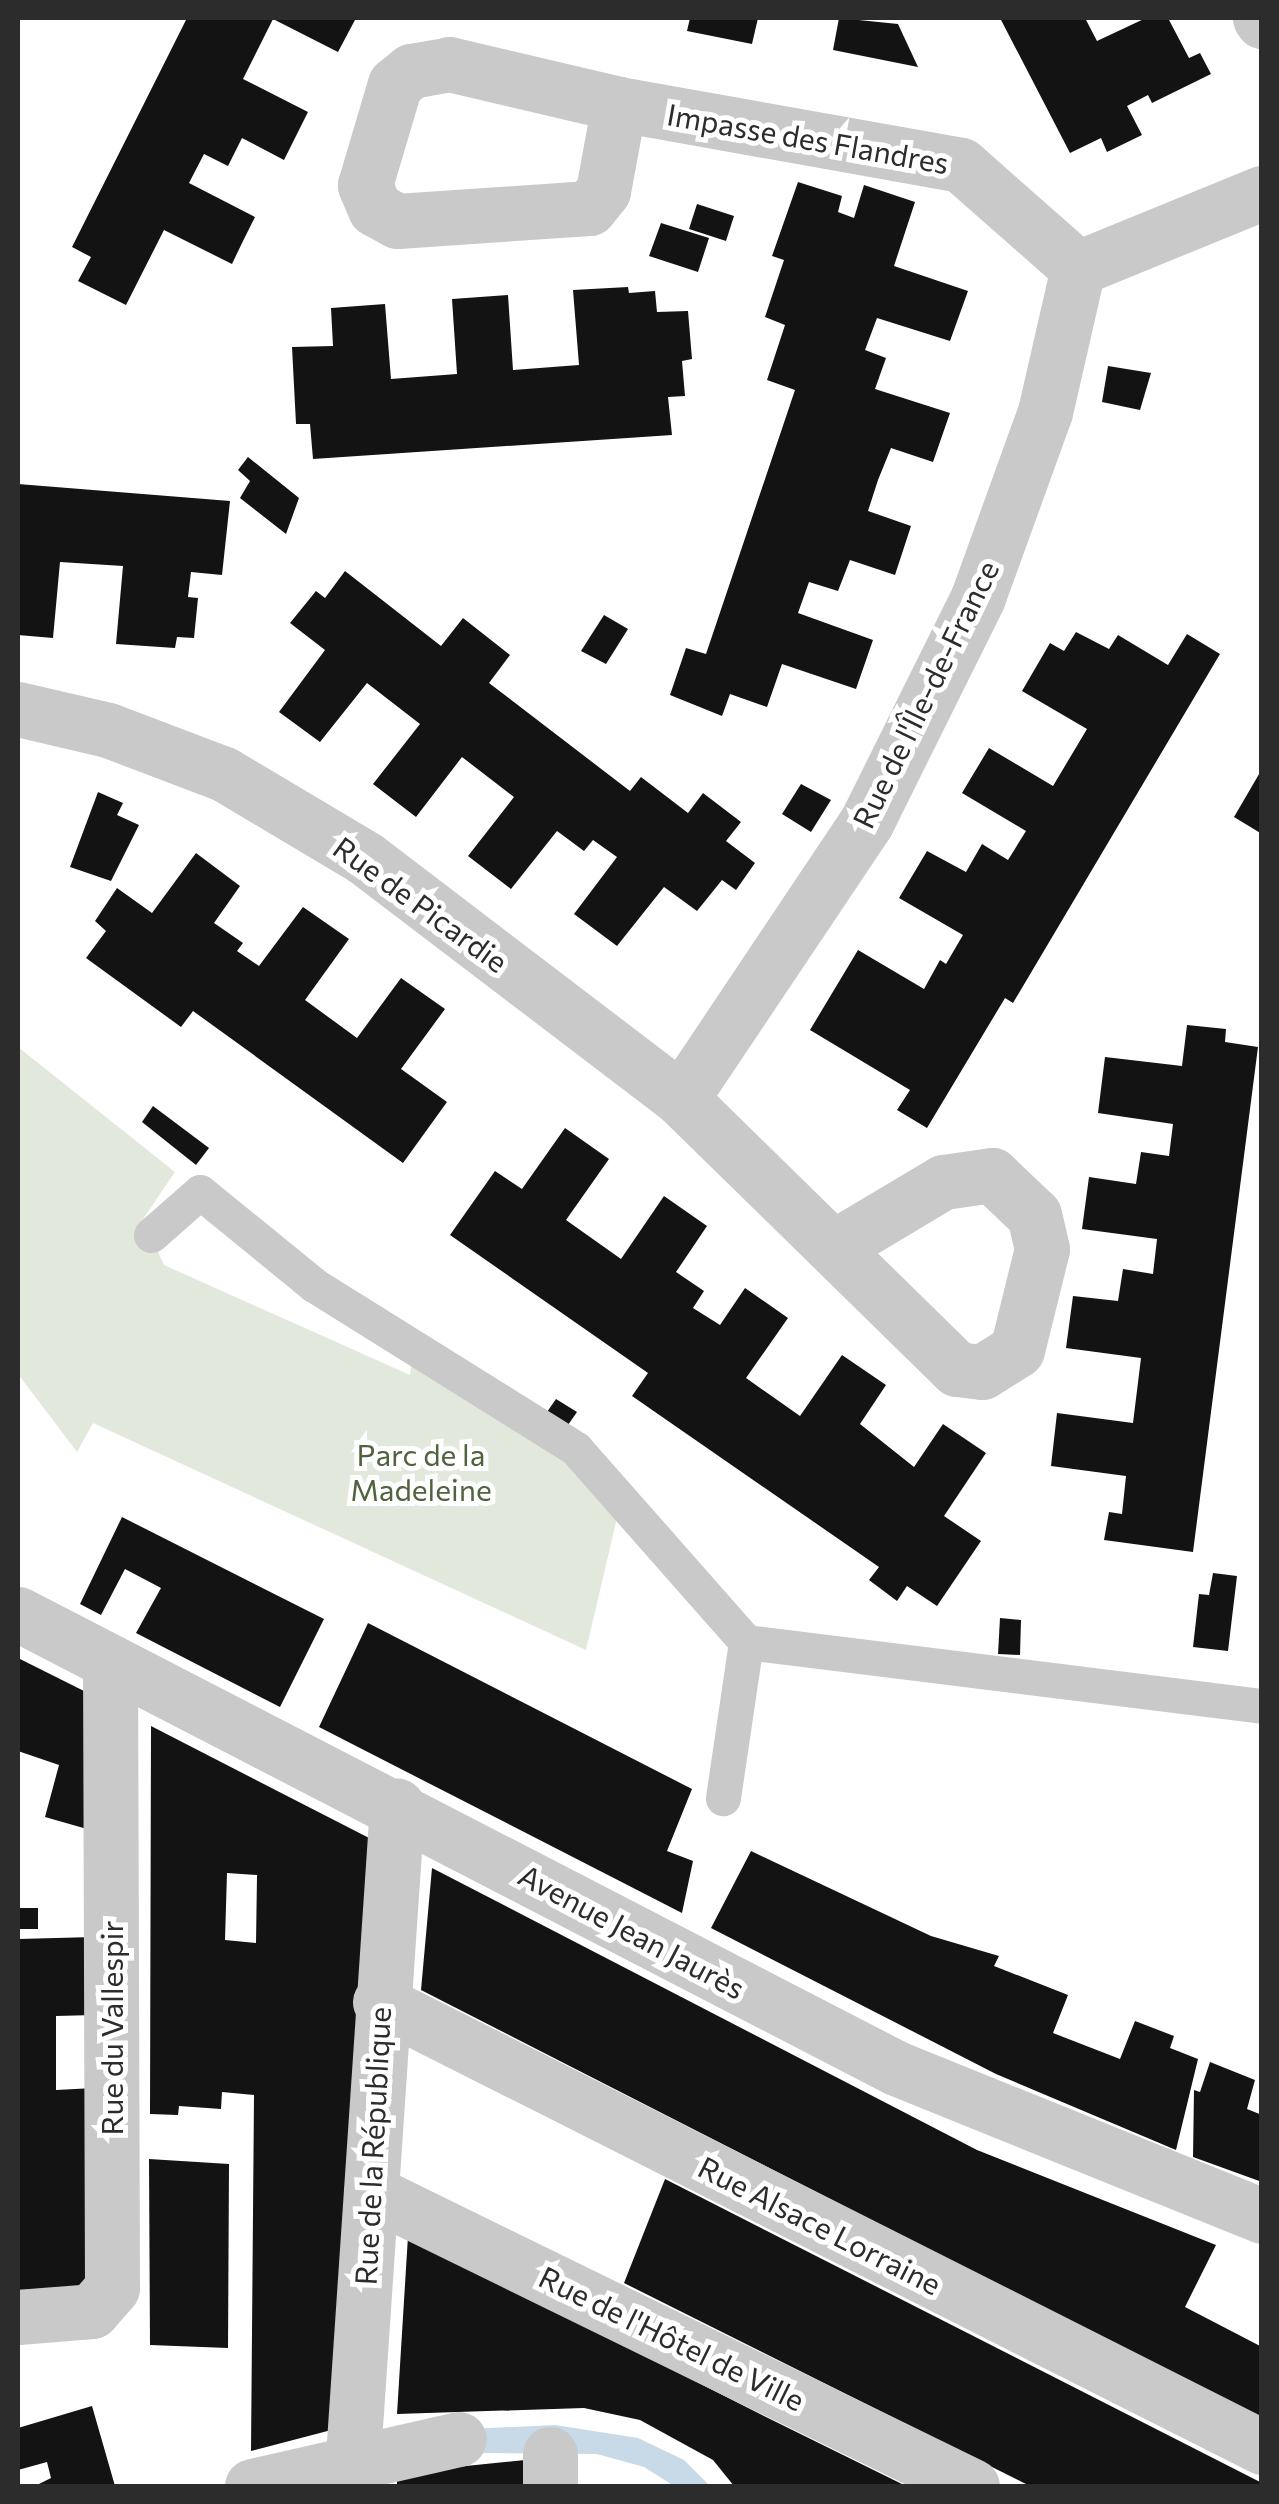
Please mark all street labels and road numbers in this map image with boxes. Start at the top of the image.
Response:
street label: Impasse des Flandres [664,95,952,181]
street label: Rue de l'Île-de-France [845,554,1005,834]
street label: Rue de Picardie [327,829,515,979]
street label: Avenue Jean Jaurès [513,1856,751,2006]
street label: Rue du Vallespir [93,1921,129,2135]
street label: Rue de la République [347,2006,397,2286]
street label: Rue Alsace Lorraine [693,2148,947,2302]
street label: Rue de l'Hôtel de Ville [534,2258,810,2418]

